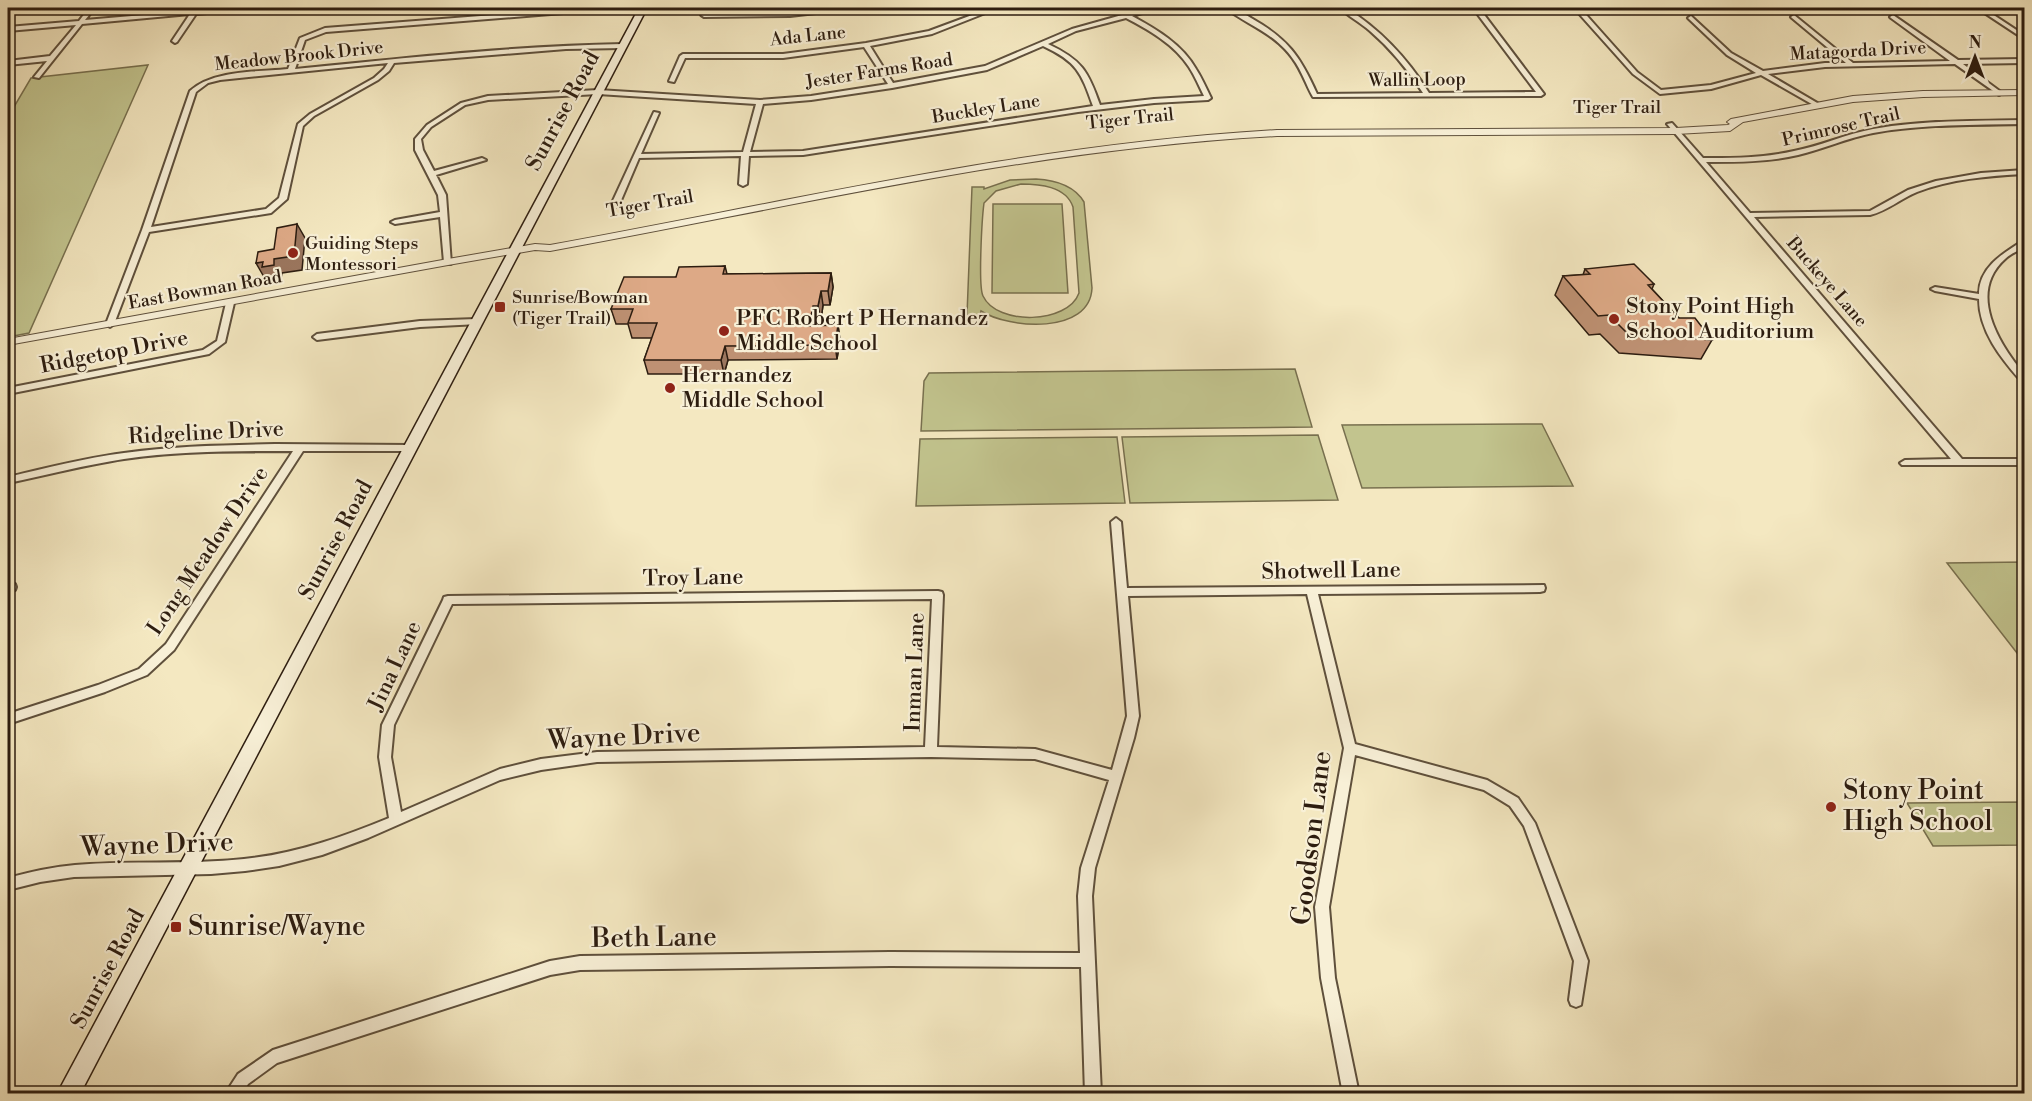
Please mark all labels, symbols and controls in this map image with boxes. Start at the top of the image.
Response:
street label: Ada Lane [768,21,847,52]
north arrow [1945,27,2005,87]
text: N [1969,33,1982,53]
street label: Meadow Brook Drive [213,36,385,76]
street label: Matagorda Drive [1789,36,1927,66]
street label: Sunrise Road [520,46,606,176]
street label: Jester Farms Road [803,48,955,94]
street label: Wallin Loop [1367,68,1466,92]
street label: Buckley Lane [929,89,1042,129]
street label: Tiger Trail [1573,96,1662,119]
street label: Primrose Trail [1780,102,1903,152]
street label: Tiger Trail [1085,103,1176,135]
street label: Tiger Trail [605,185,696,223]
street label: Buckeye Lane [1781,231,1873,332]
place label: Guiding Steps Montessori [305,232,418,276]
marker: Guiding Steps Montessori [286,246,300,260]
street label: East Bowman Road [126,265,284,315]
place label: Sunrise/Bowman (Tiger Trail) [512,286,648,330]
place label: Stony Point High School Auditorium [1626,293,1814,345]
marker: Sunrise/Bowman (Tiger Trail) [493,300,507,314]
place label: PFC Robert P Hernandez Middle School [736,305,988,357]
marker: Stony Point High School Auditorium [1607,312,1621,326]
street label: Ridgetop Drive [38,324,190,380]
marker: PFC Robert P Hernandez Middle School [717,324,731,338]
place label: Hernandez Middle School [682,362,824,414]
marker: Hernandez Middle School [663,381,677,395]
street label: Ridgeline Drive [128,415,284,451]
street label: Long Meadow Drive [142,461,274,641]
street label: Sunrise Road [293,475,379,605]
street label: Shotwell Lane [1261,556,1401,586]
street label: Troy Lane [642,564,744,592]
street label: Inman Lane [899,612,931,732]
street label: Jina Lane [362,617,428,716]
street label: Wayne Drive [546,716,701,758]
street label: Goodson Lane [1284,749,1340,927]
place label: Stony Point High School [1843,774,1993,839]
marker: Stony Point High School [1824,800,1838,814]
street label: Wayne Drive [79,825,234,865]
street label: Sunrise Road [65,904,151,1034]
place label: Sunrise/Wayne [188,910,366,944]
marker: Sunrise/Wayne [169,920,183,934]
street label: Beth Lane [590,920,717,956]

